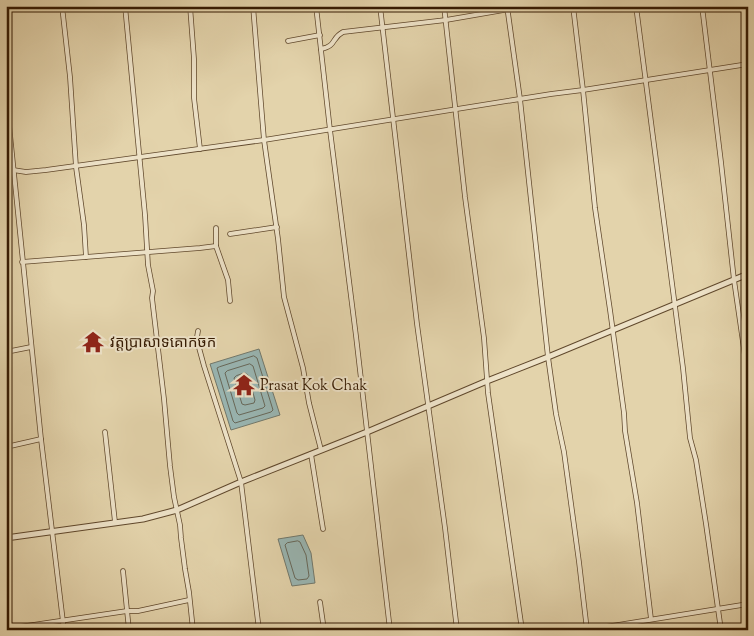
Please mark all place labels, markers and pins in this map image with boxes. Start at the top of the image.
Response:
temple icon: វត្តប្រាសាទគោកចក [80,329,106,355]
place label: វត្តប្រាសាទគោកចក [110,333,216,354]
temple icon: Prasat Kok Chak [231,372,257,398]
place label: Prasat Kok Chak [260,376,367,397]

